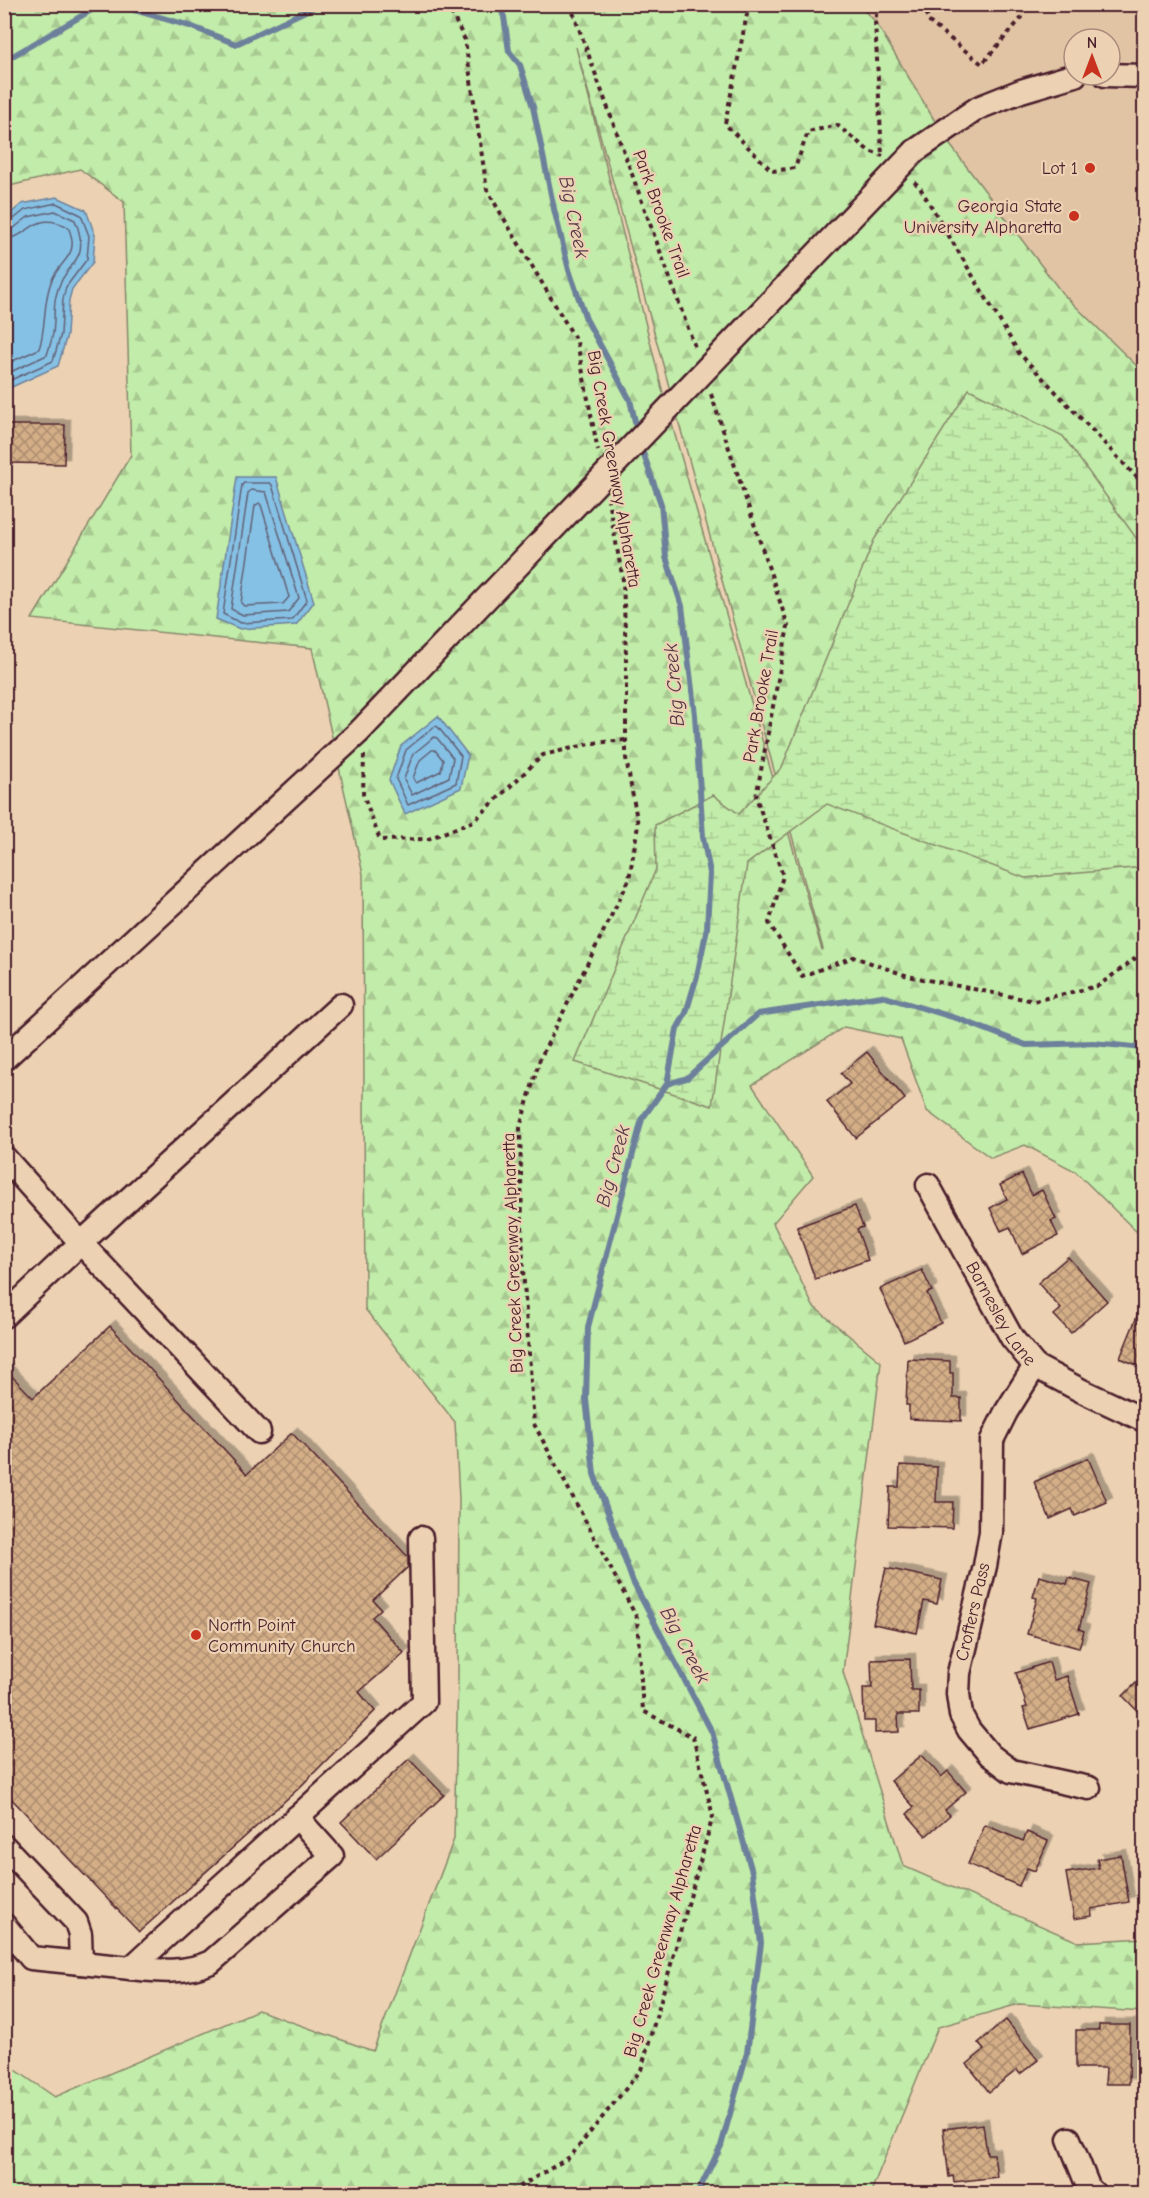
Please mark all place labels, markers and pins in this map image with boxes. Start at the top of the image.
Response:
place label: Lot 1 [1042,158,1078,179]
marker: Lot 1 [1083,161,1097,175]
place label: Georgia State University Alpharetta [904,196,1062,238]
marker: Georgia State University Alpharetta [1067,209,1081,223]
place label: North Point Community Church [208,1615,356,1657]
marker: North Point Community Church [189,1628,203,1642]

